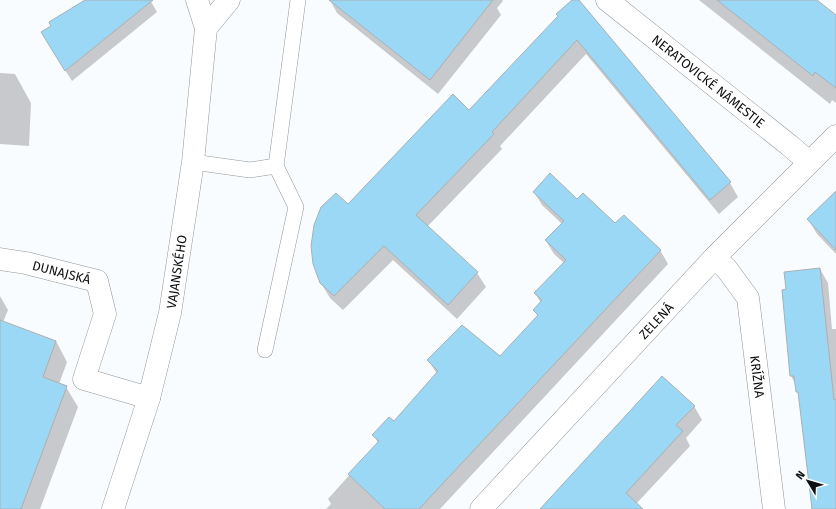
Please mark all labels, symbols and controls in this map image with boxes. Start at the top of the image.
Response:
street label: NERATOVICKÉ NÁMESTIE [649,32,768,131]
street label: VAJANSKÉHO [164,234,190,310]
street label: DUNAJSKÁ [31,258,93,287]
street label: ZELENÁ [636,300,677,342]
street label: KRÍŽNA [747,355,767,399]
north arrow [788,461,828,501]
text: N [793,468,808,482]

